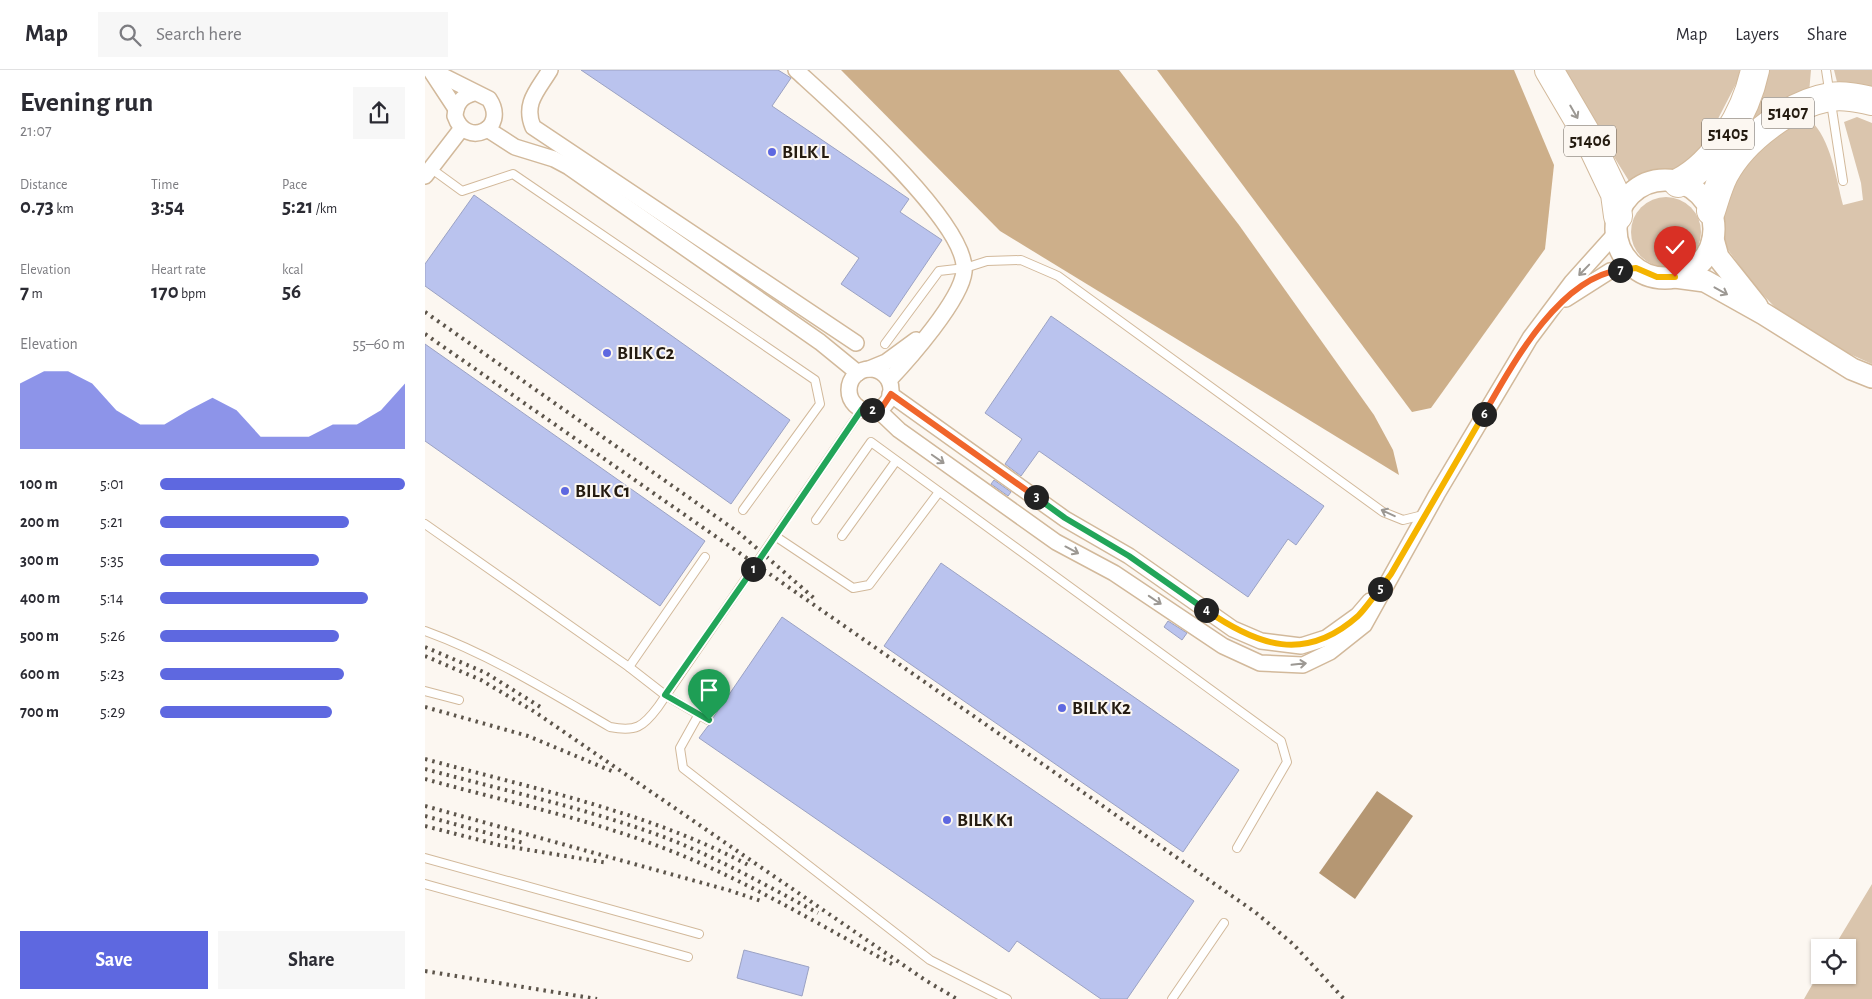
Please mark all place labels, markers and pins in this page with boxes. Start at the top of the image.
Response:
place label: BILK L [782,143,830,162]
marker: BILK L [766,146,778,158]
pin [1654,226,1696,277]
pin: 7 [1607,258,1633,282]
place label: BILK C2 [617,344,675,363]
marker: BILK C2 [601,347,613,359]
pin: 2 [859,398,885,422]
pin: 6 [1471,402,1497,426]
place label: BILK C1 [575,482,630,501]
pin: 3 [1023,484,1049,510]
marker: BILK C1 [559,485,571,497]
pin: 1 [741,556,765,582]
pin: 5 [1367,576,1393,602]
pin: 4 [1193,598,1219,622]
pin [688,669,730,720]
place label: BILK K2 [1072,699,1131,718]
marker: BILK K2 [1056,702,1068,714]
place label: BILK K1 [957,811,1014,830]
marker: BILK K1 [941,814,953,826]

